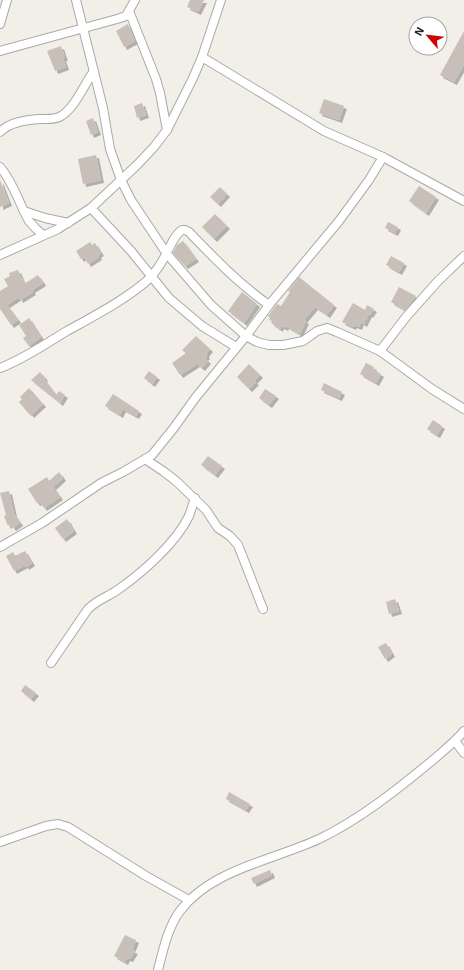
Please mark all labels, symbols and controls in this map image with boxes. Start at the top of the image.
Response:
north arrow [408,16,448,56]
text: N [411,24,426,38]

